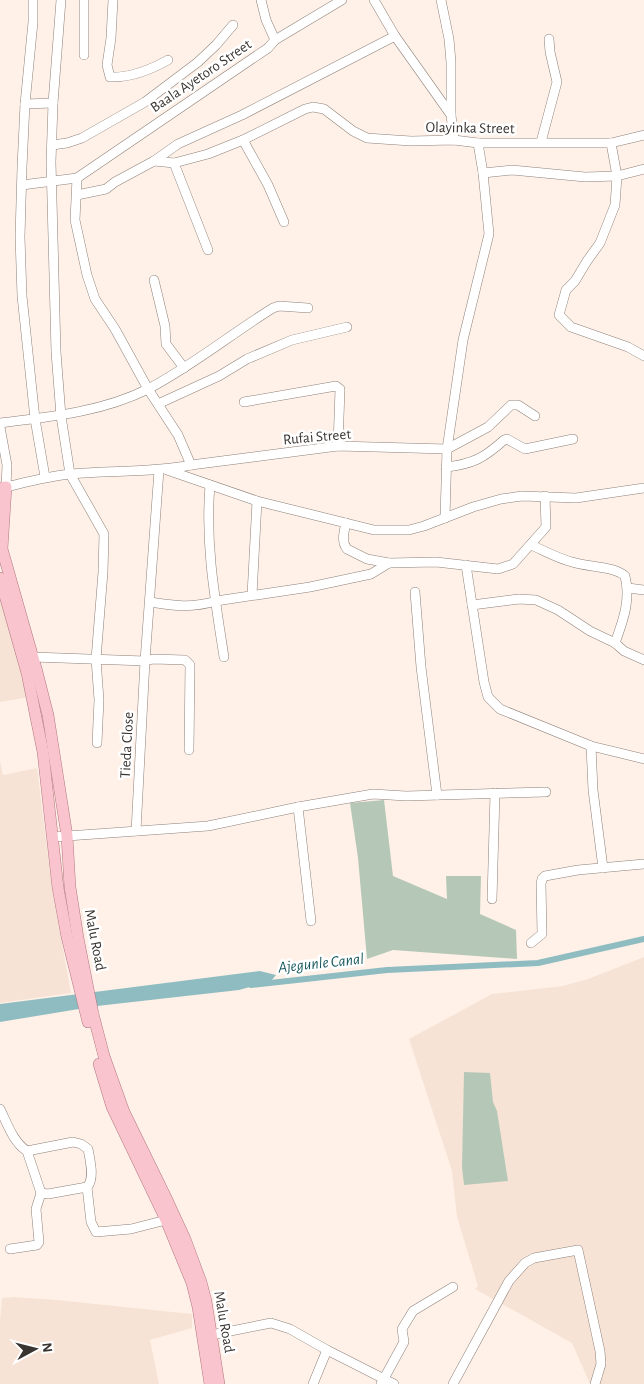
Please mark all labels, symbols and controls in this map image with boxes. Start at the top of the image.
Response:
street label: Baala Ayetoro Street [148,37,254,115]
street label: Olayinka Street [425,120,515,136]
street label: Rufai Street [282,427,352,447]
street label: Tieda Close [118,711,136,779]
street label: Malu Road [82,908,108,972]
water label: Ajegunle Canal [276,951,365,977]
street label: Malu Road [211,1290,237,1354]
north arrow [10,1324,60,1374]
text: N [39,1342,54,1353]

